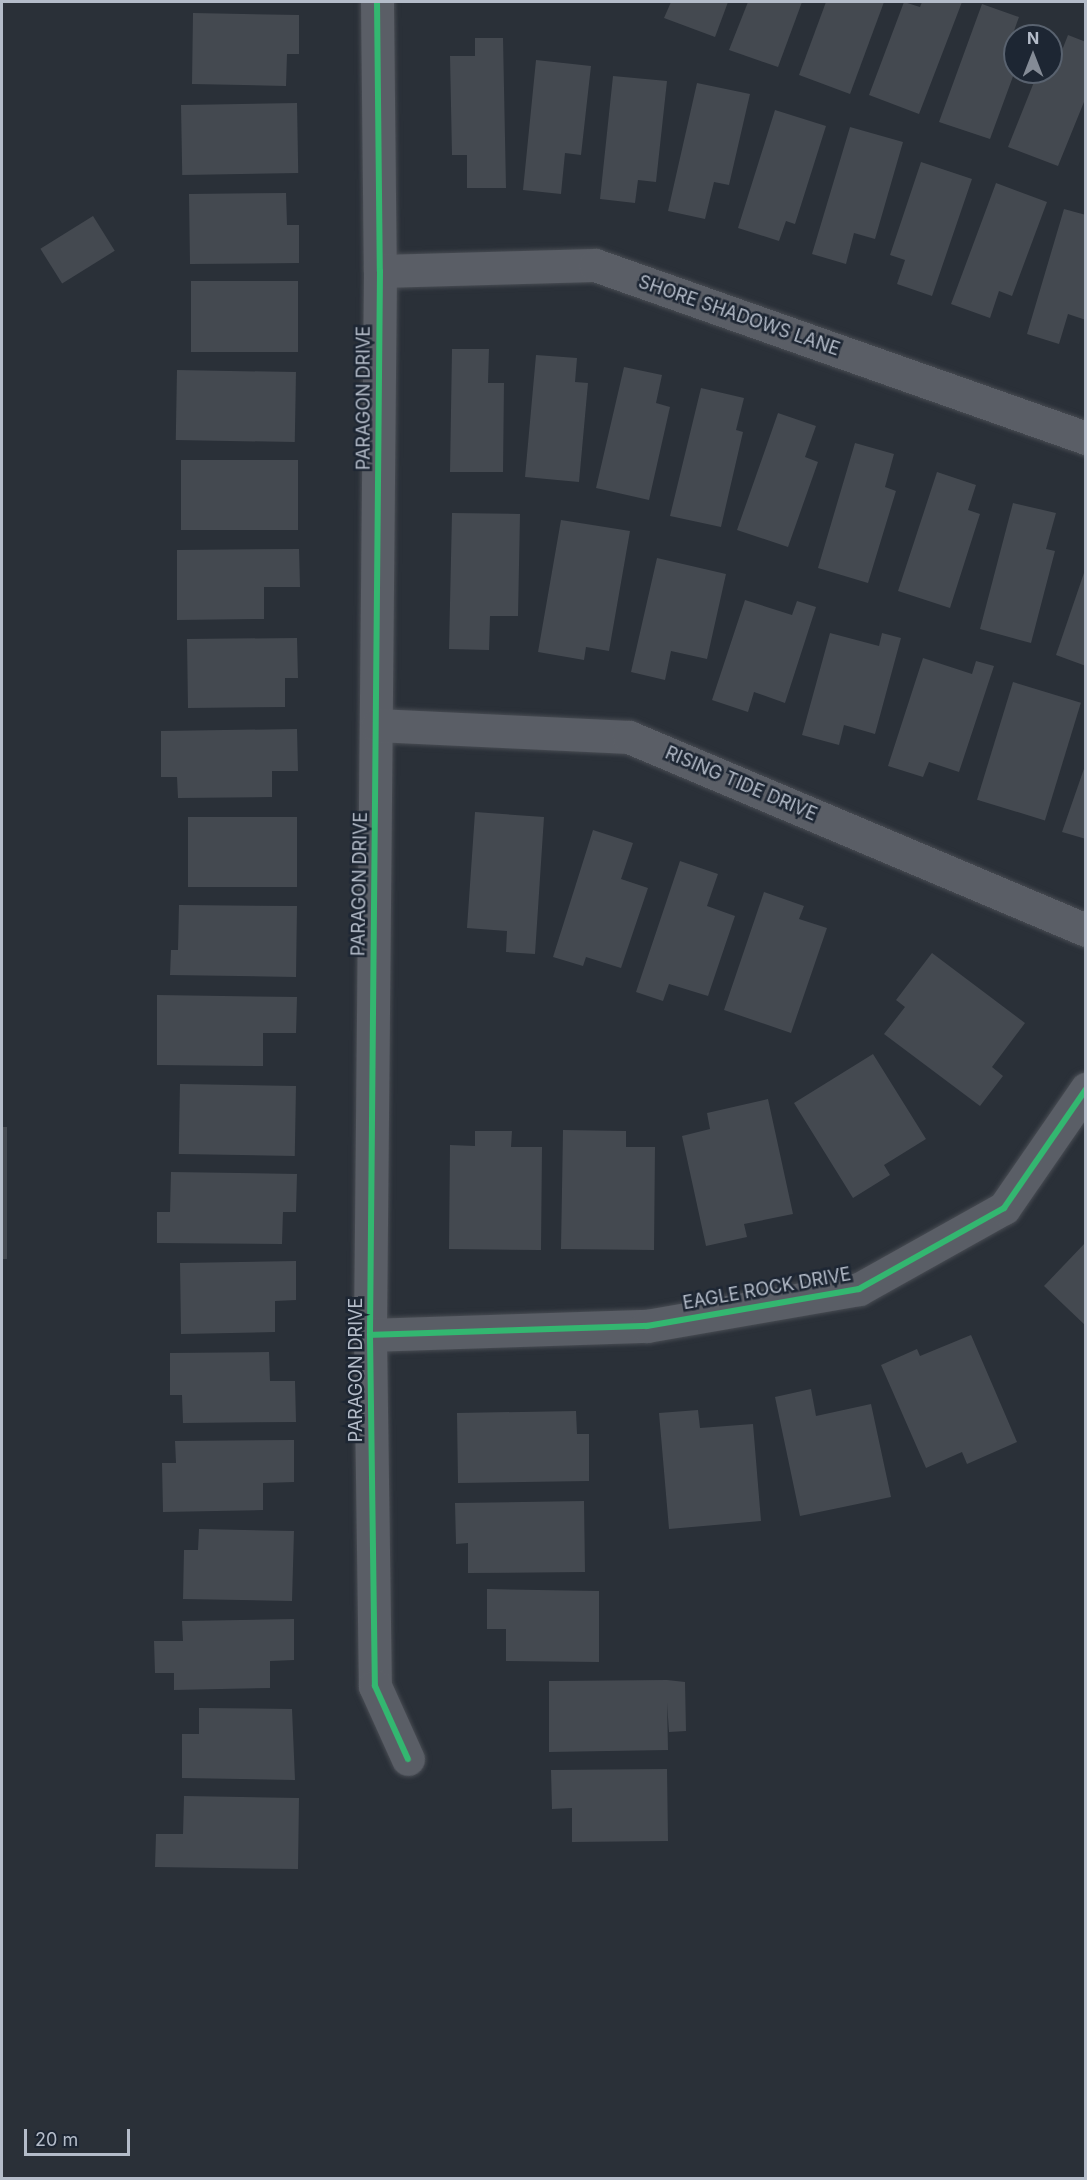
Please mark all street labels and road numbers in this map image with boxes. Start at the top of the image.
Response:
street label: SHORE SHADOWS LANE [635,271,843,361]
street label: PARAGON DRIVE [353,326,375,470]
street label: RISING TIDE DRIVE [662,742,820,826]
street label: PARAGON DRIVE [348,812,372,956]
street label: EAGLE ROCK DRIVE [681,1264,853,1314]
street label: PARAGON DRIVE [345,1298,367,1442]

